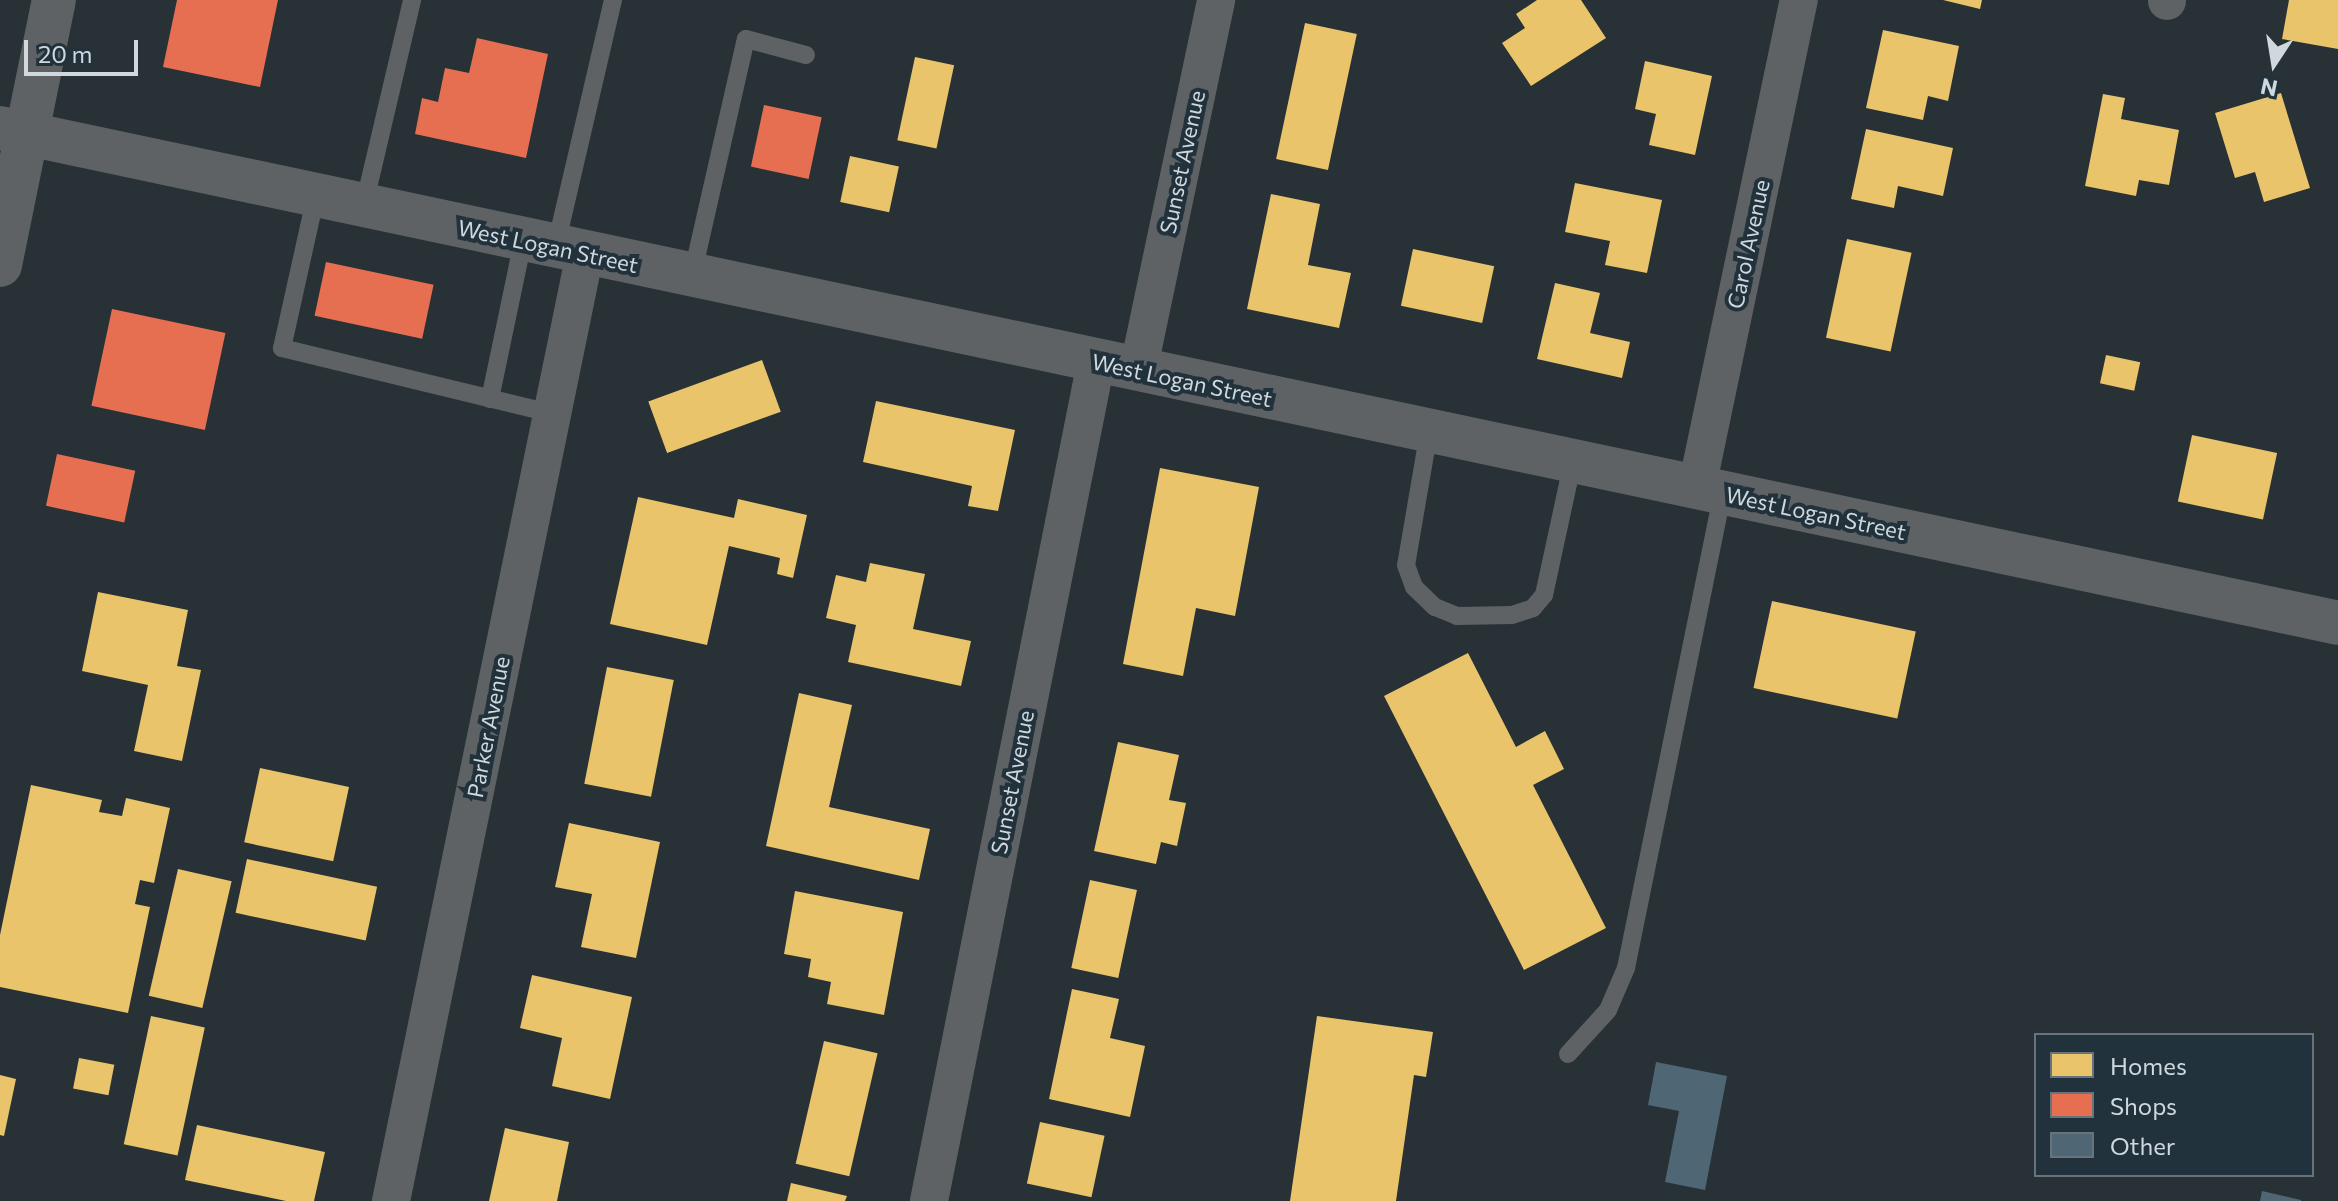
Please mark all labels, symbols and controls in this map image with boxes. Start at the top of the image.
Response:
scale bar [28,24,142,74]
north arrow [2234,24,2314,104]
text: 20 m [38,39,92,68]
text: N [2258,73,2280,103]
street label: Sunset Avenue [1154,88,1210,236]
street label: Carol Avenue [1721,177,1775,311]
street label: West Logan Street [455,214,641,278]
street label: West Logan Street [1089,348,1275,412]
street label: West Logan Street [1723,481,1909,545]
street label: Parker Avenue [461,654,515,800]
street label: Sunset Avenue [985,708,1039,856]
legend [2034,1033,2314,1177]
text: Homes [2110,1051,2187,1080]
text: Shops [2110,1091,2177,1120]
text: Other [2110,1131,2175,1160]

